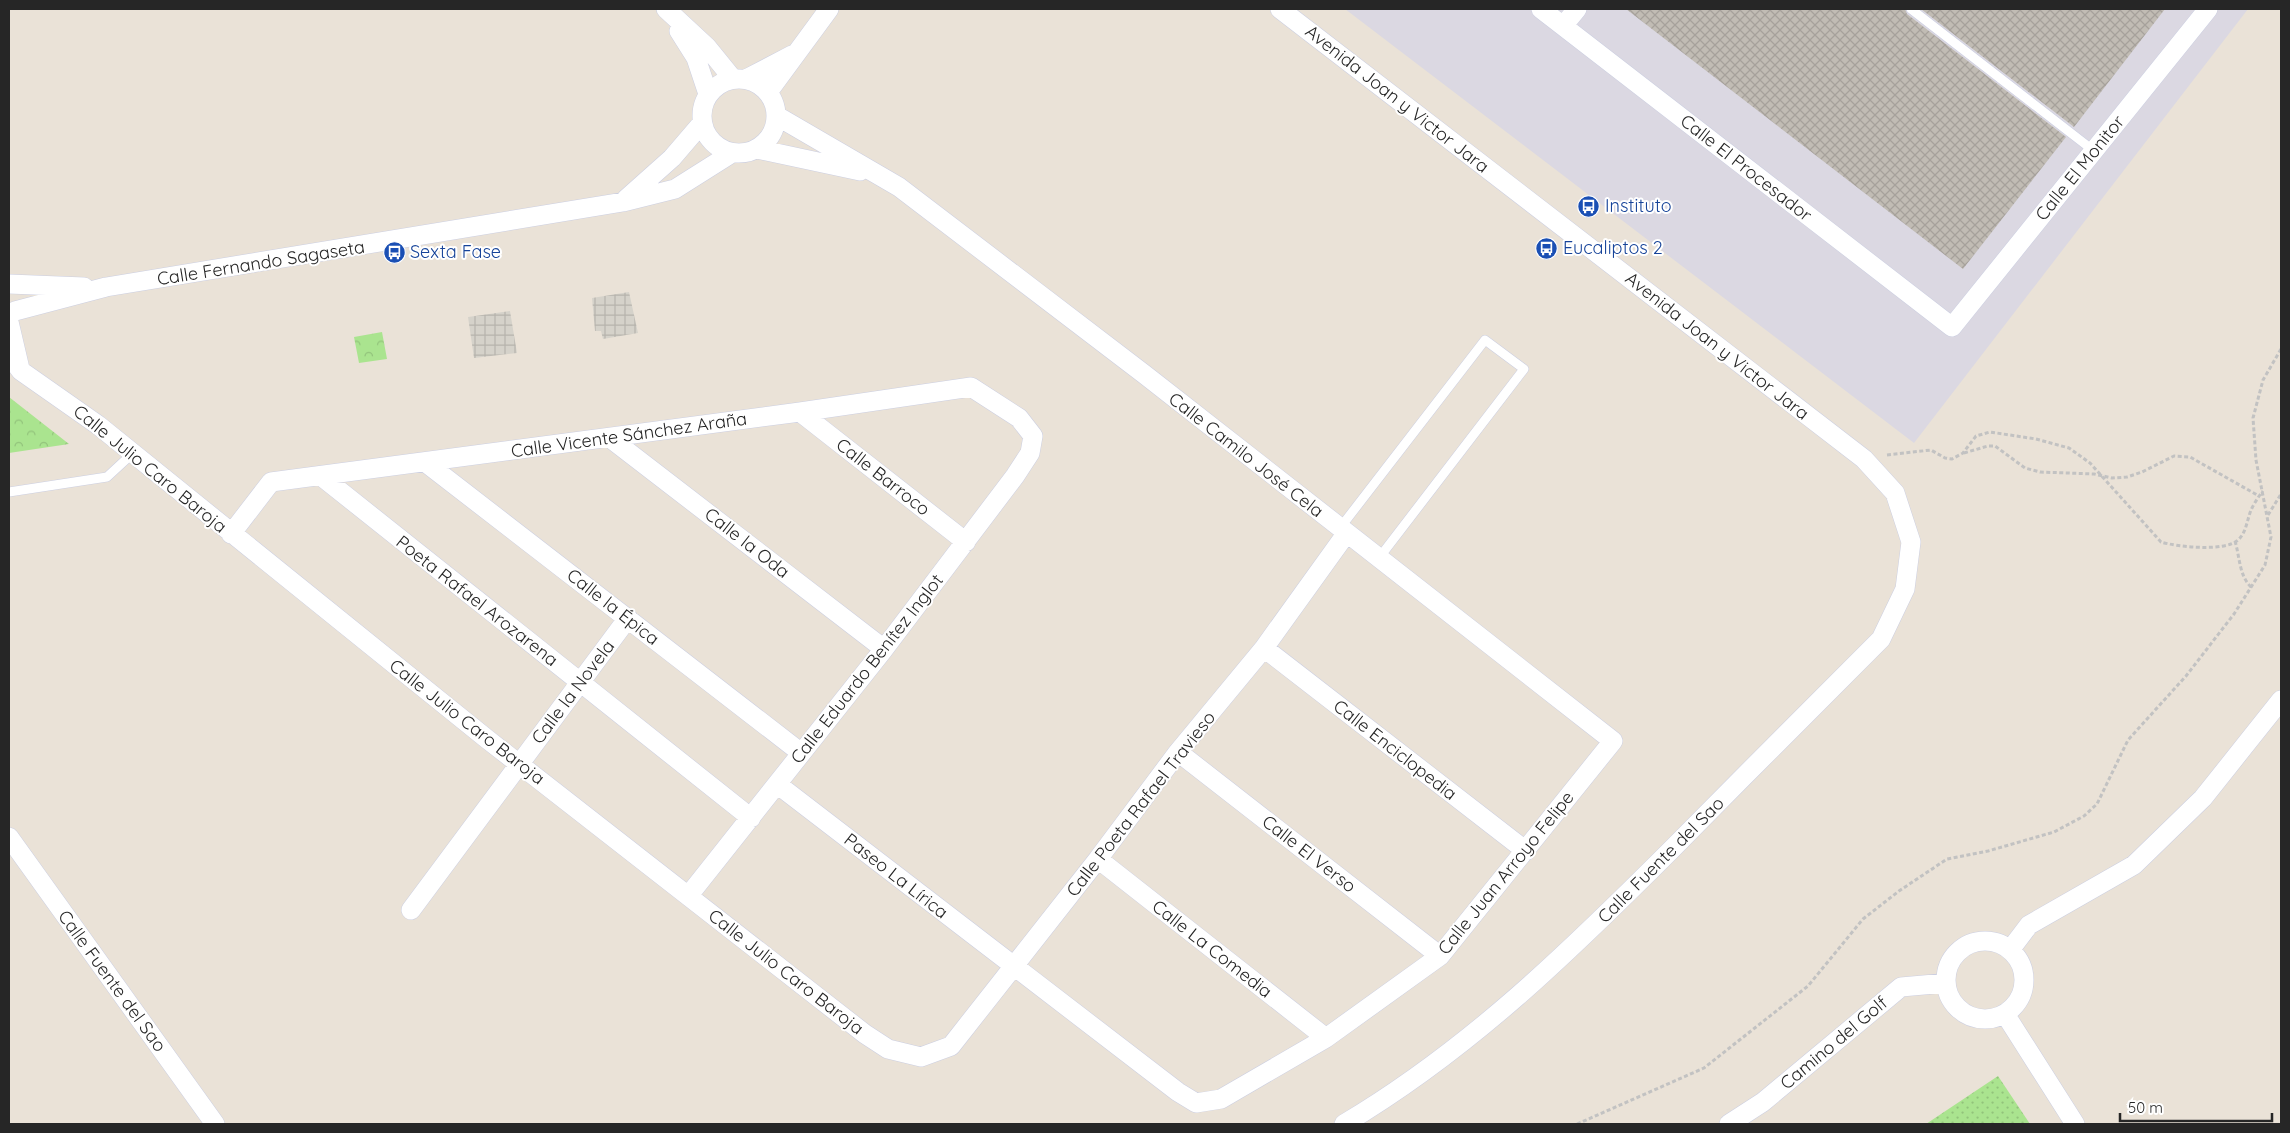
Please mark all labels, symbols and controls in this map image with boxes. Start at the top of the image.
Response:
street label: Avenida Joan y Victor Jara [1301,20,1494,178]
street label: Calle El Procesador [1676,109,1817,226]
street label: Calle El Monitor [2030,110,2129,225]
bus stop icon: Instituto [1577,194,1601,218]
place label: Instituto [1605,194,1672,217]
street label: Calle Fernando Sagaseta [155,235,366,290]
bus stop icon: Eucaliptos 2 [1535,236,1559,260]
place label: Eucaliptos 2 [1563,236,1663,259]
bus stop icon: Sexta Fase [382,240,406,264]
place label: Sexta Fase [410,240,501,263]
street label: Avenida Joan y Victor Jara [1621,267,1814,425]
street label: Calle Camilo José Cela [1164,387,1328,522]
street label: Calle Julio Caro Baroja [69,400,232,538]
street label: Calle Vicente Sánchez Araña [510,407,748,462]
street label: Calle Barroco [832,433,935,520]
street label: Calle la Oda [700,502,794,583]
street label: Poeta Rafael Arozarena [392,530,563,671]
street label: Calle la Épica [562,563,664,650]
street label: Calle Eduardo Benítez Inglot [785,569,948,768]
street label: Calle la Novela [526,635,619,748]
street label: Calle Julio Caro Baroja [385,654,550,789]
street label: Calle Enciclopedia [1329,694,1462,805]
street label: Calle Poeta Rafael Travieso [1061,706,1220,901]
street label: Calle Juan Arroyo Felipe [1433,786,1579,959]
street label: Calle Fuente del Sao [1593,792,1729,928]
street label: Calle El Verso [1258,810,1361,897]
street label: Paseo La Lírica [840,828,953,923]
street label: Calle La Comedia [1148,895,1277,1003]
street label: Calle Julio Caro Baroja [704,904,869,1039]
street label: Calle Fuente del Sao [53,905,172,1056]
street label: Camino del Golf [1775,991,1893,1094]
scale bar [2120,1090,2272,1122]
text: 50 m [2128,1098,2163,1117]

